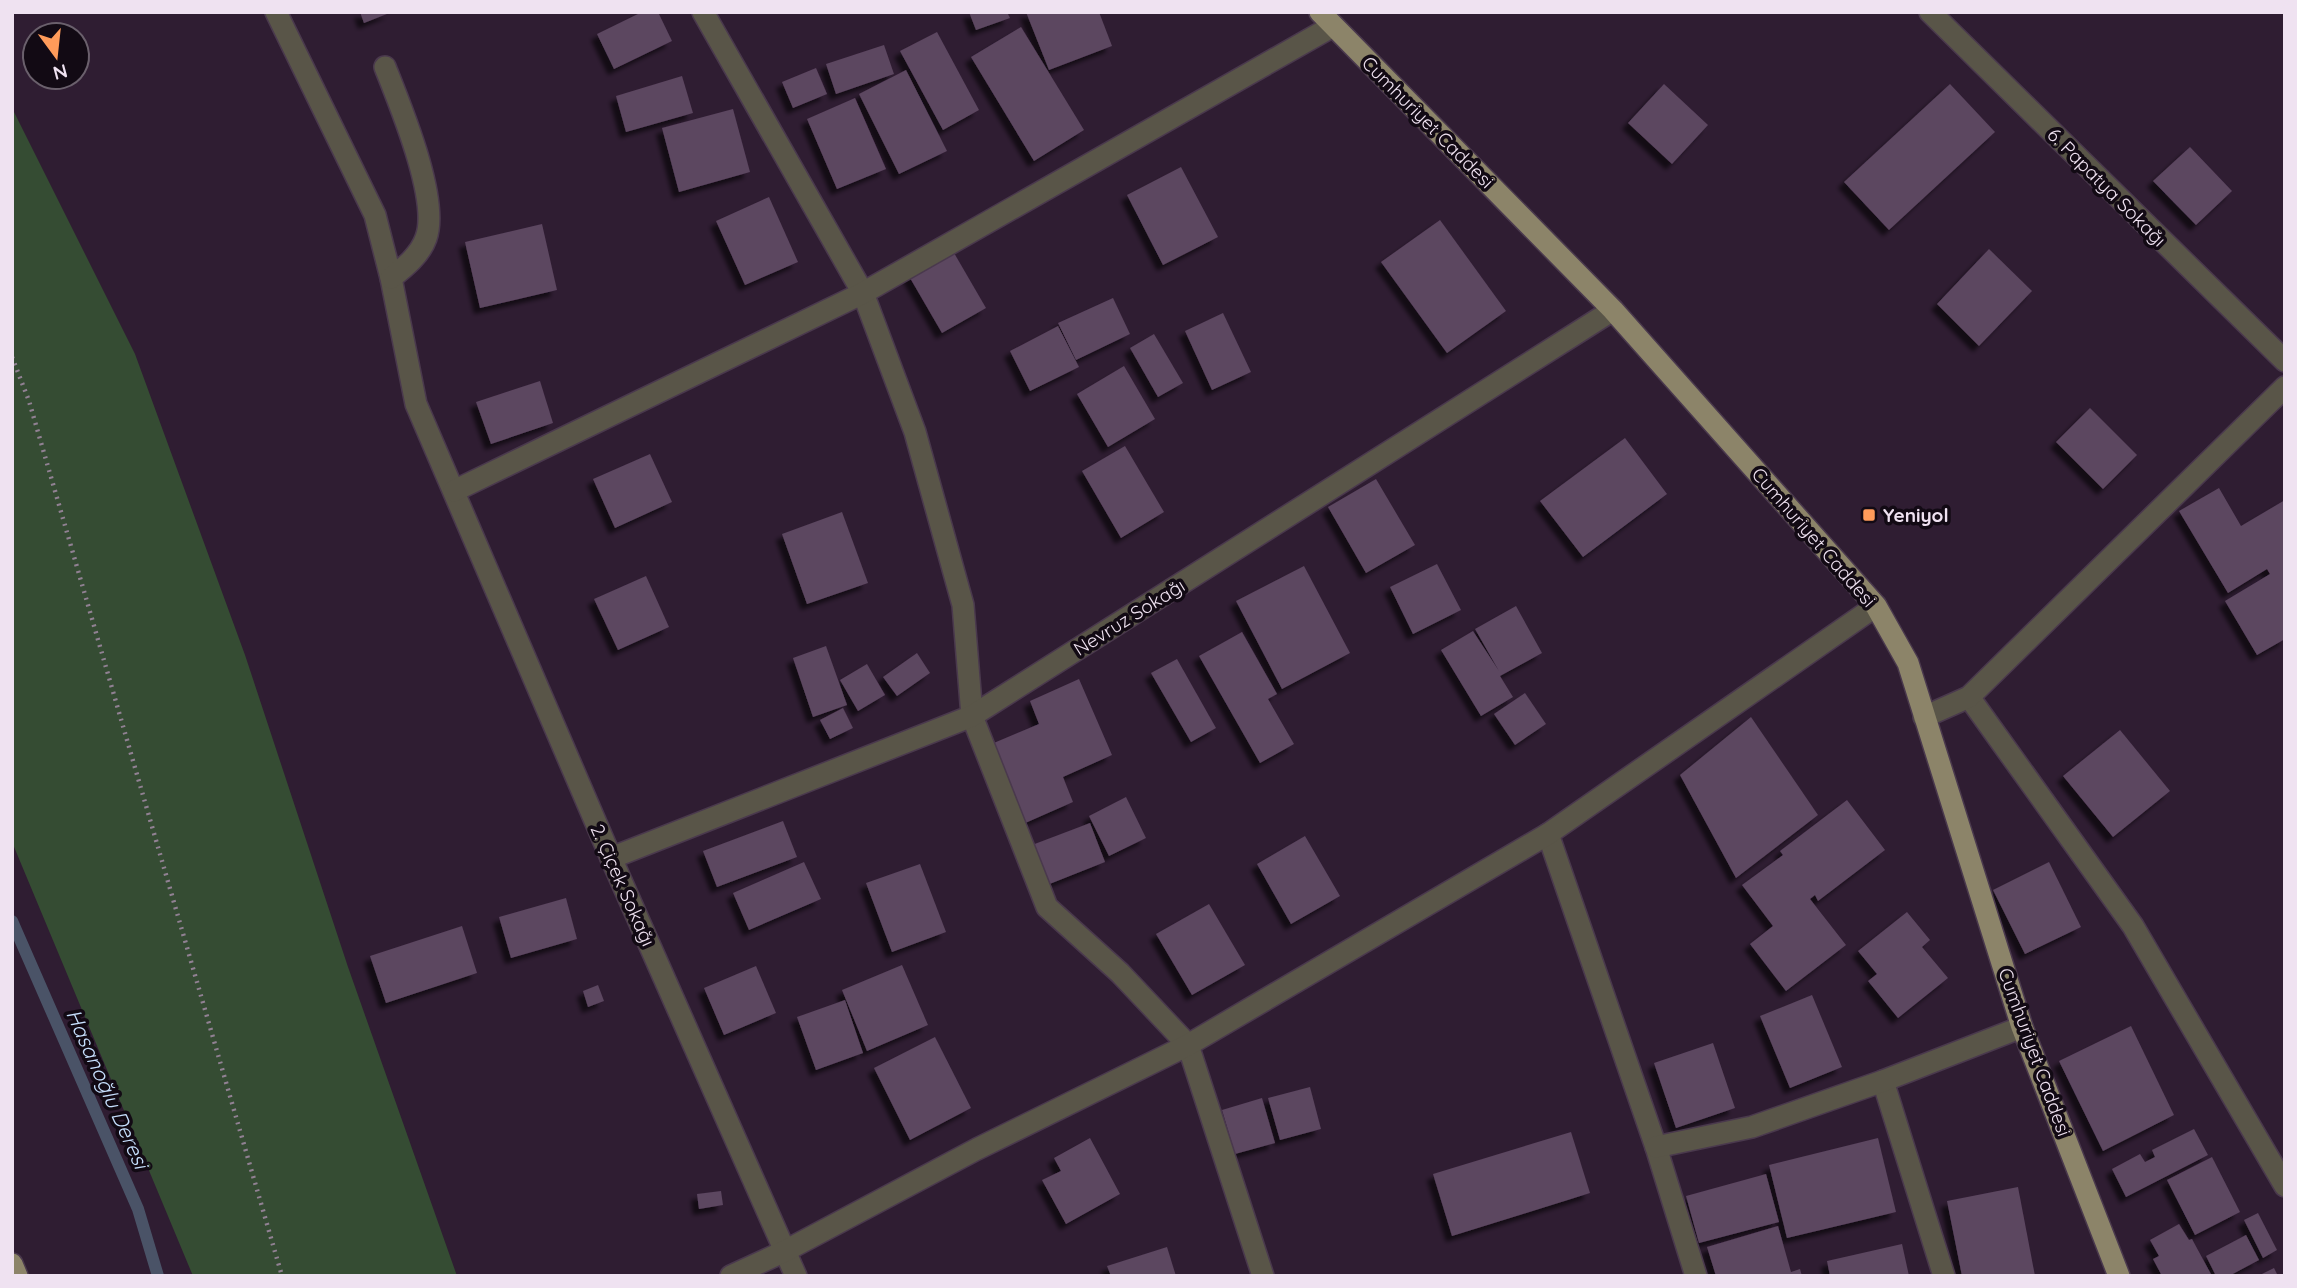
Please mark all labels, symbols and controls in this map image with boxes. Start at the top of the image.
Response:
north arrow [21,21,91,91]
street label: Cumhuriyet Caddesi [1357,51,1499,193]
text: N [51,59,70,86]
street label: 6. Papatya Sokağı [2043,123,2171,251]
street label: Cumhuriyet Caddesi [1747,462,1881,612]
place label: Yeniyol [1883,503,1949,527]
marker: Yeniyol [1861,507,1877,523]
street label: Nevruz Sokağı [1069,573,1189,661]
street label: 2. Çiçek Sokağı [585,820,661,950]
street label: Cumhuriyet Caddesi [1993,965,2077,1139]
water label: Hasanoğlu Deresi [61,1005,156,1175]

